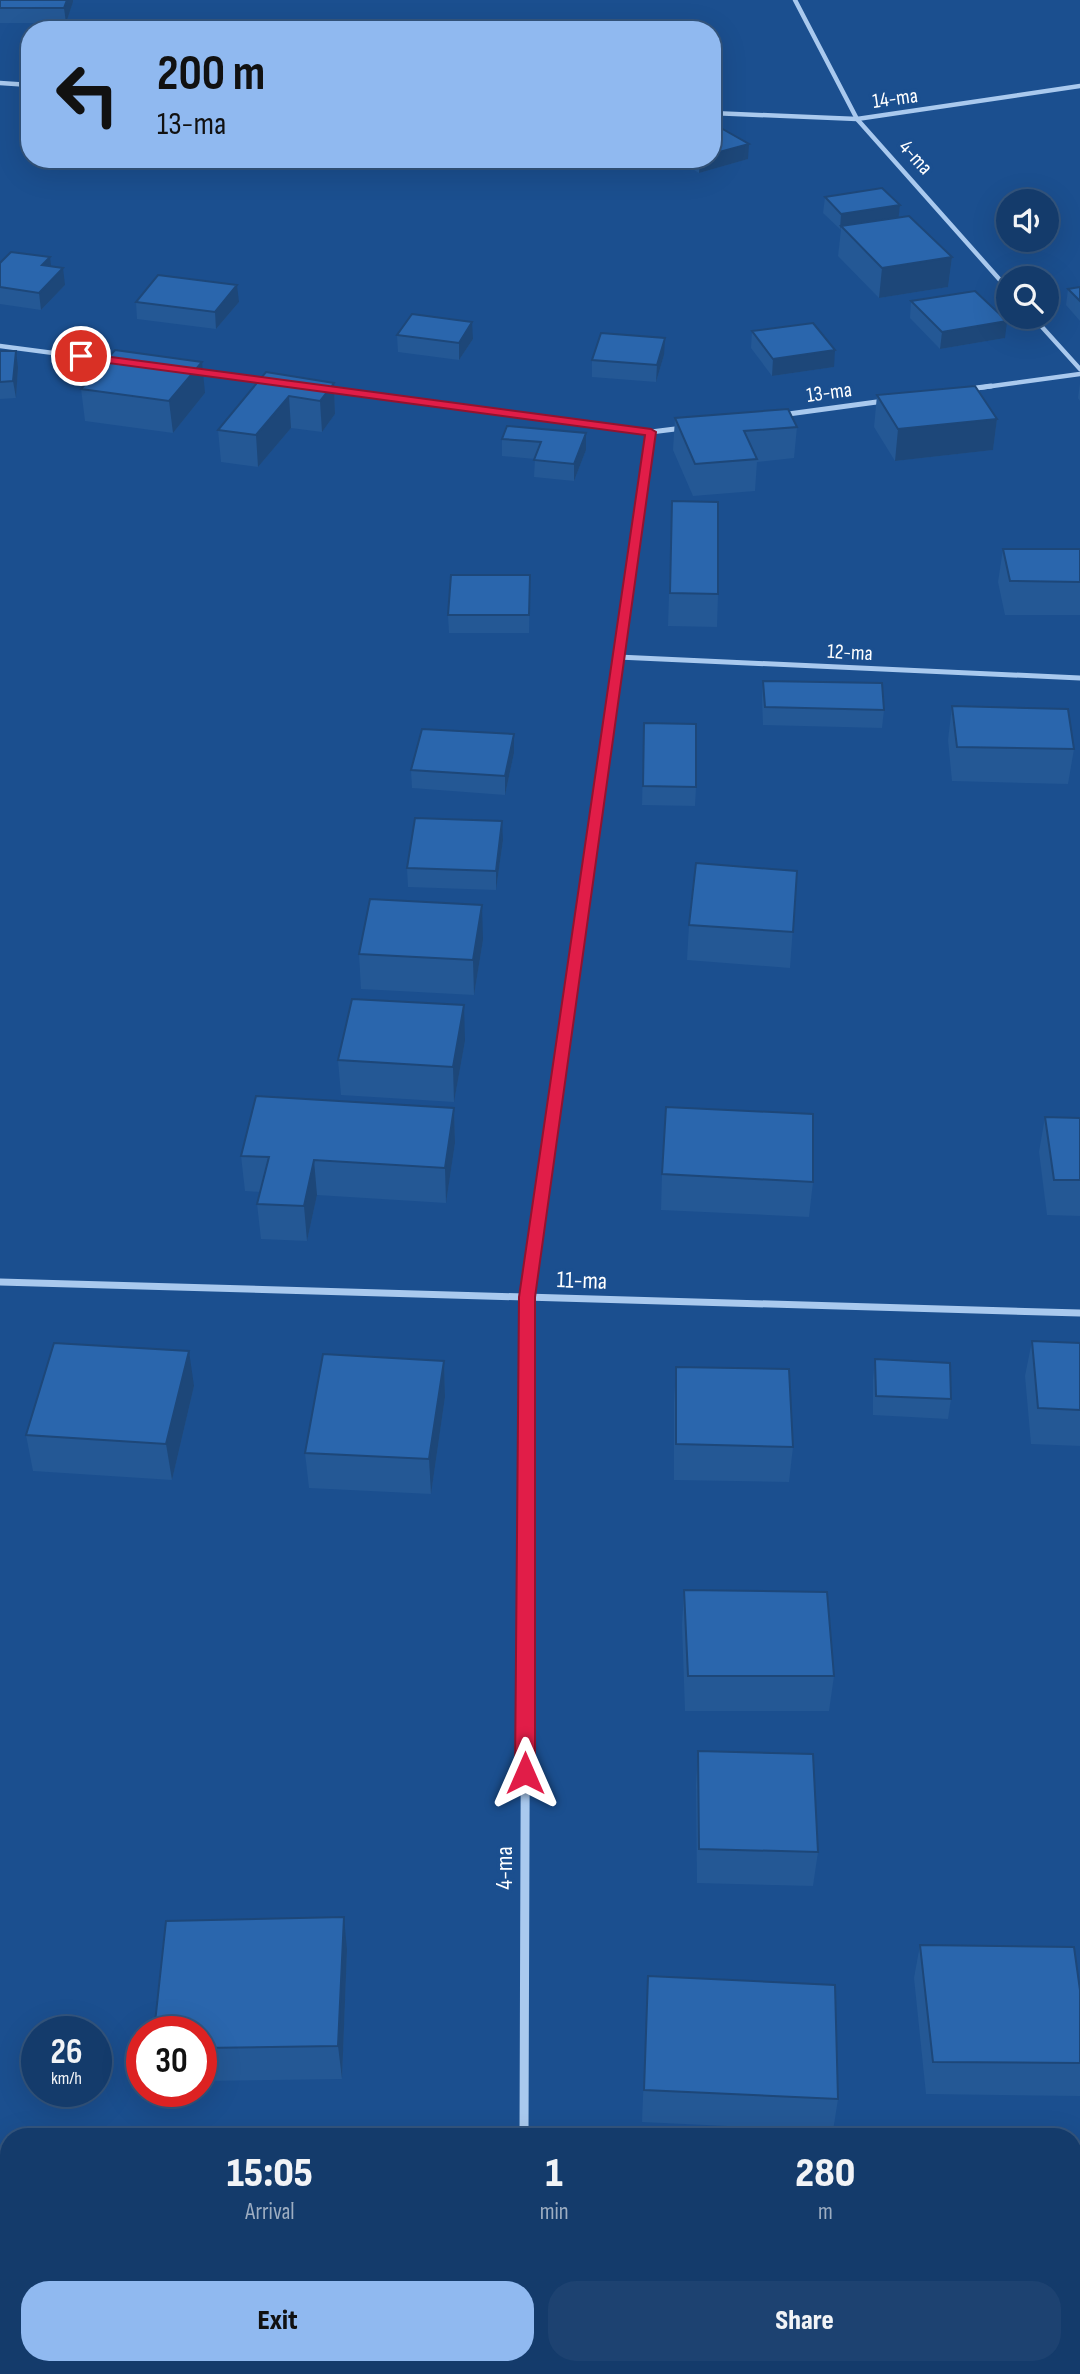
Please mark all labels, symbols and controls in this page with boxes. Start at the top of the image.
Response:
text: 200 m [157,45,265,104]
icon: left [42,49,133,140]
street label: 14-та [871,83,919,114]
text: 13-та [157,105,226,144]
street label: 4-та [894,135,938,180]
map controls [996,189,1059,329]
button: sound [996,189,1059,252]
button: search [996,266,1059,329]
pin [51,326,111,386]
icon: arrive [62,337,100,375]
street label: 13-та [805,377,853,408]
street label: 12-та [827,639,873,666]
street label: 11-та [556,1265,608,1296]
position arrow [488,1736,562,1810]
street label: 4-та [490,1846,519,1890]
speed limit sign: 30 [126,2016,217,2107]
text: 26 [51,2031,82,2074]
text: km/h [51,2068,82,2089]
text: 15:05 [227,2148,313,2199]
text: 1 [546,2148,563,2199]
text: 280 [795,2148,855,2199]
text: Arrival [245,2198,295,2226]
text: min [540,2198,569,2226]
text: m [818,2198,833,2226]
button: Exit [21,2281,534,2361]
button: Share [548,2281,1061,2361]

